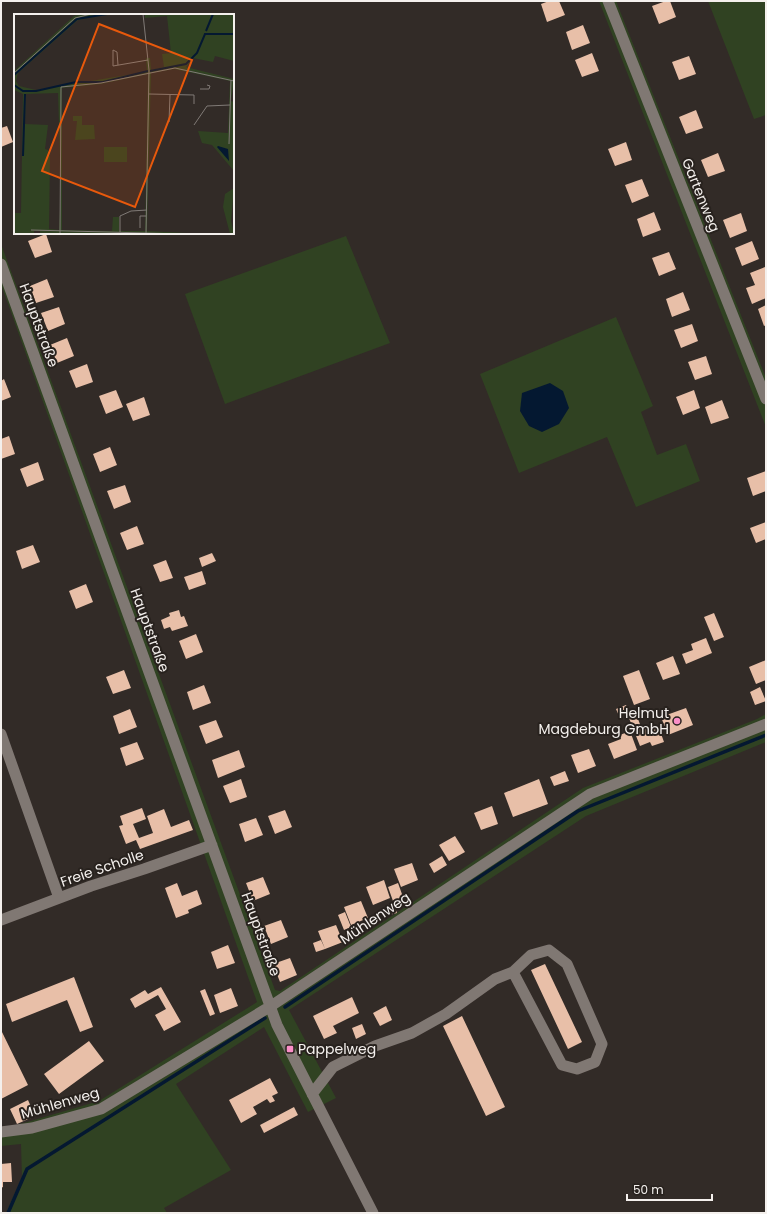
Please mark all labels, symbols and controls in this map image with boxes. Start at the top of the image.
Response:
inset map [14,14,234,234]
street label: Gartenweg [677,155,725,235]
street label: Hauptstraße [15,280,64,370]
street label: Hauptstraße [126,585,175,675]
place label: Helmut Magdeburg GmbH [539,703,669,739]
marker: Helmut Magdeburg GmbH [672,716,682,726]
street label: Freie Scholle [58,844,147,892]
street label: Mühlenweg [336,887,414,949]
street label: Hauptstraße [237,889,286,979]
place label: Pappelweg [298,1039,376,1059]
marker: Pappelweg [285,1044,295,1054]
street label: Mühlenweg [18,1082,102,1124]
scale bar [627,1176,712,1202]
text: 50 m [633,1181,664,1198]

